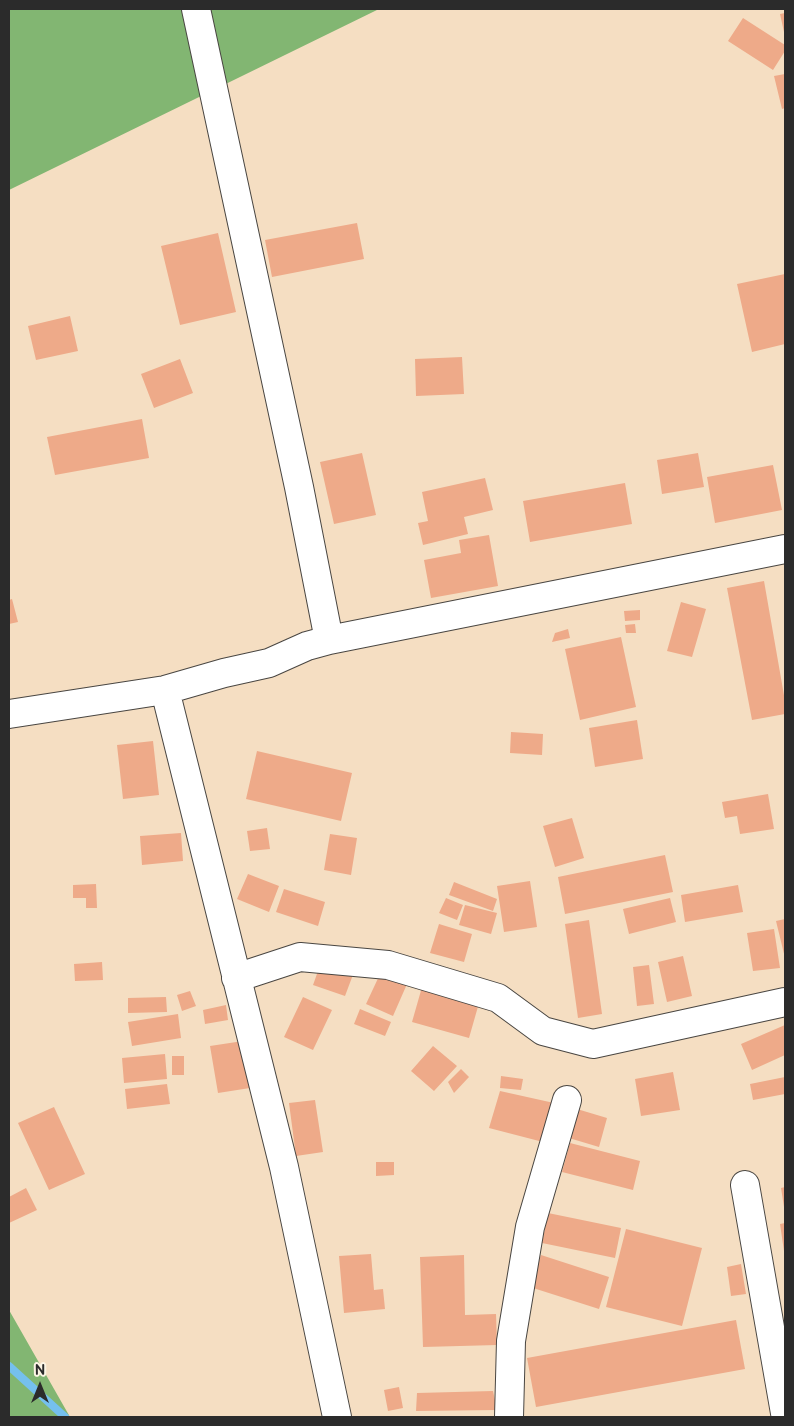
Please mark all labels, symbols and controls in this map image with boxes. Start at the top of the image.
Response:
north arrow [15,1361,65,1411]
text: N [35,1362,45,1379]

